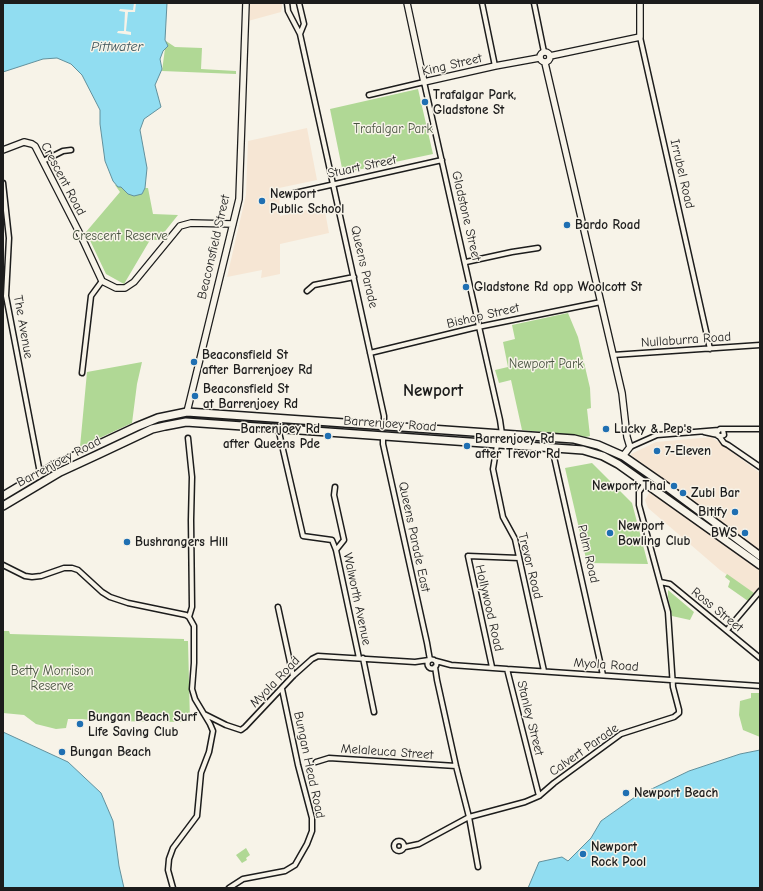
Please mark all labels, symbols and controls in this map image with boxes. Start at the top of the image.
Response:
water label: Pittwater [91,39,143,55]
street label: King Street [420,51,484,79]
place label: Trafalgar Park, Gladstone St [433,87,516,118]
marker: Trafalgar Park, Gladstone St [420,97,430,107]
park label: Trafalgar Park [353,121,433,137]
street label: Irrubel Road [666,138,698,210]
street label: Crescent Road [37,140,89,218]
street label: Stuart Street [326,152,398,182]
street label: Gladstone Street [448,169,484,263]
place label: Newport Public School [270,186,344,217]
street label: Beaconsfield Street [194,193,234,301]
marker: Newport Public School [257,196,267,206]
place label: Bardo Road [575,217,640,233]
marker: Bardo Road [562,220,572,230]
street label: Queens Parade [347,224,381,310]
park label: Crescent Reserve [72,228,168,244]
place label: Gladstone Rd opp Woolcott St [474,279,642,295]
marker: Gladstone Rd opp Woolcott St [461,282,471,292]
street label: The Avenue [10,294,36,360]
street label: Bishop Street [445,300,521,332]
street label: Nullaburra Road [640,329,732,351]
place label: Beaconsfield St after Barrenjoey Rd [202,347,312,378]
park label: Newport Park [509,356,583,372]
marker: Beaconsfield St after Barrenjoey Rd [189,357,199,367]
place label: Beaconsfield St at Barrenjoey Rd [203,381,298,412]
district label: Newport [403,381,463,401]
marker: Beaconsfield St at Barrenjoey Rd [190,391,200,401]
street label: Barrenjoey Road [343,413,437,435]
place label: Barrenjoey Rd after Queens Pde [223,421,320,452]
place label: Lucky & Pep's [614,421,692,437]
marker: Lucky & Pep's [601,424,611,434]
marker: Barrenjoey Rd after Queens Pde [323,431,333,441]
place label: Barrenjoey Rd after Trevor Rd [475,431,560,462]
street label: Barrenjoey Road [14,433,104,491]
marker: Barrenjoey Rd after Trevor Rd [462,441,472,451]
place label: 7-Eleven [665,443,711,459]
marker: 7-Eleven [652,446,662,456]
place label: Newport Thai [592,478,666,494]
street label: Queens Parade East [395,480,433,594]
marker: Newport Thai [669,481,679,491]
place label: Zubi Bar [691,485,740,501]
marker: Zubi Bar [678,488,688,498]
place label: Bitify [698,504,727,520]
marker: Bitify [730,507,740,517]
place label: Newport Bowling Club [618,518,690,549]
street label: Palm Road [574,523,602,585]
place label: BWS [711,525,737,541]
marker: Newport Bowling Club [605,528,615,538]
marker: BWS [740,528,750,538]
street label: Trevor Road [514,531,546,601]
place label: Bushrangers Hill [135,534,228,550]
marker: Bushrangers Hill [122,537,132,547]
street label: Walworth Avenue [340,551,374,647]
street label: Hollywood Road [471,563,507,653]
street label: Ross Street [688,584,746,636]
street label: Myola Road [247,653,303,711]
street label: Myola Road [573,655,639,675]
park label: Betty Morrison Reserve [11,663,93,694]
street label: Stanley Street [513,679,547,757]
place label: Bungan Beach Surf Life Saving Club [88,709,197,740]
street label: Bungan Head Road [290,710,328,820]
marker: Bungan Beach Surf Life Saving Club [75,719,85,729]
street label: Calvert Parade [546,720,622,780]
street label: Melaleuca Street [340,741,434,763]
place label: Bungan Beach [70,744,151,760]
marker: Bungan Beach [57,747,67,757]
place label: Newport Beach [634,785,718,801]
marker: Newport Beach [621,788,631,798]
place label: Newport Rock Pool [591,839,646,870]
marker: Newport Rock Pool [578,849,588,859]

